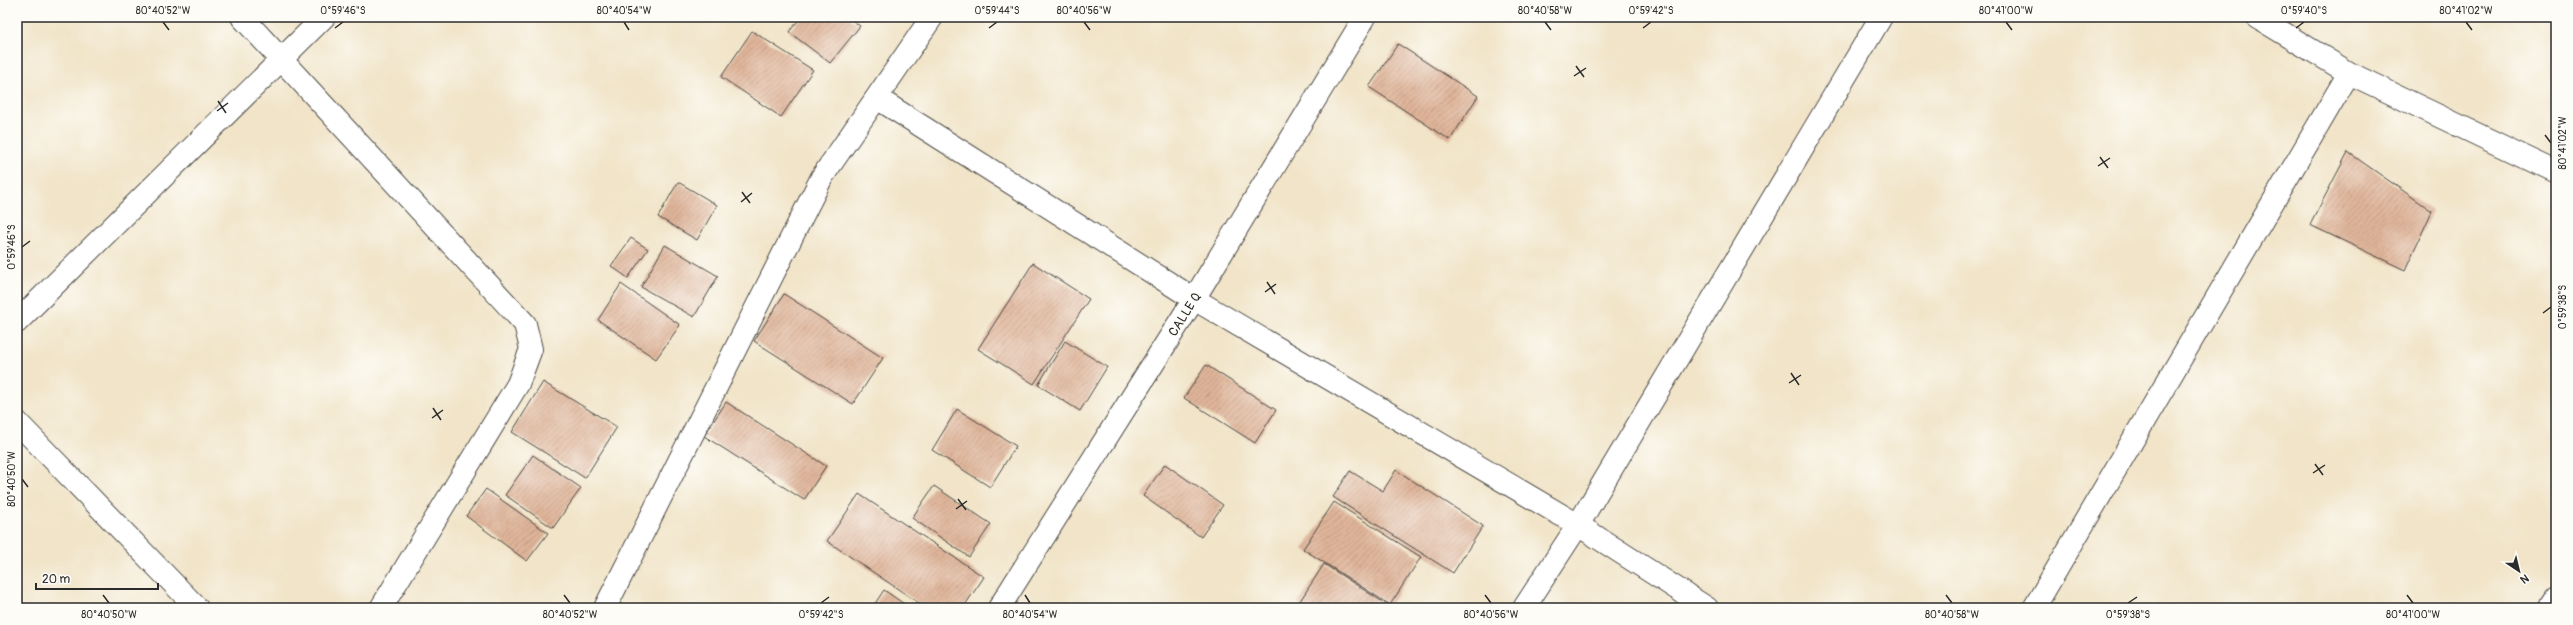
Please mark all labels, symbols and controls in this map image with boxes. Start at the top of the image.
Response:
text: 80°40'52"W [136,5,191,17]
text: 0°59'46"S [320,5,366,17]
text: 80°40'54"W [597,5,652,17]
text: 0°59'44"S [974,5,1020,17]
text: 80°40'56"W [1057,5,1112,17]
text: 80°40'58"W [1518,5,1572,17]
text: 0°59'42"S [1628,5,1674,17]
text: 80°41'00"W [1979,5,2034,17]
text: 0°59'40"S [2281,5,2327,17]
text: 80°41'02"W [2440,5,2493,17]
text: 80°41'02"W [2557,116,2569,169]
text: 0°59'46"S [6,224,18,270]
text: 0°59'38"S [2557,285,2569,329]
street label: CALLE Q [1165,290,1205,339]
text: 80°40'50"W [6,451,18,507]
north arrow [2499,551,2539,591]
scale bar [36,565,158,591]
text: N [2517,571,2531,587]
text: 20 m [42,572,71,587]
text: 80°40'50"W [81,609,137,621]
text: 80°40'52"W [543,609,598,621]
text: 0°59'42"S [798,609,844,621]
text: 80°40'54"W [1003,609,1058,621]
text: 80°40'56"W [1464,609,1519,621]
text: 80°40'58"W [1925,609,1979,621]
text: 0°59'38"S [2106,609,2150,621]
text: 80°41'00"W [2386,609,2441,621]

